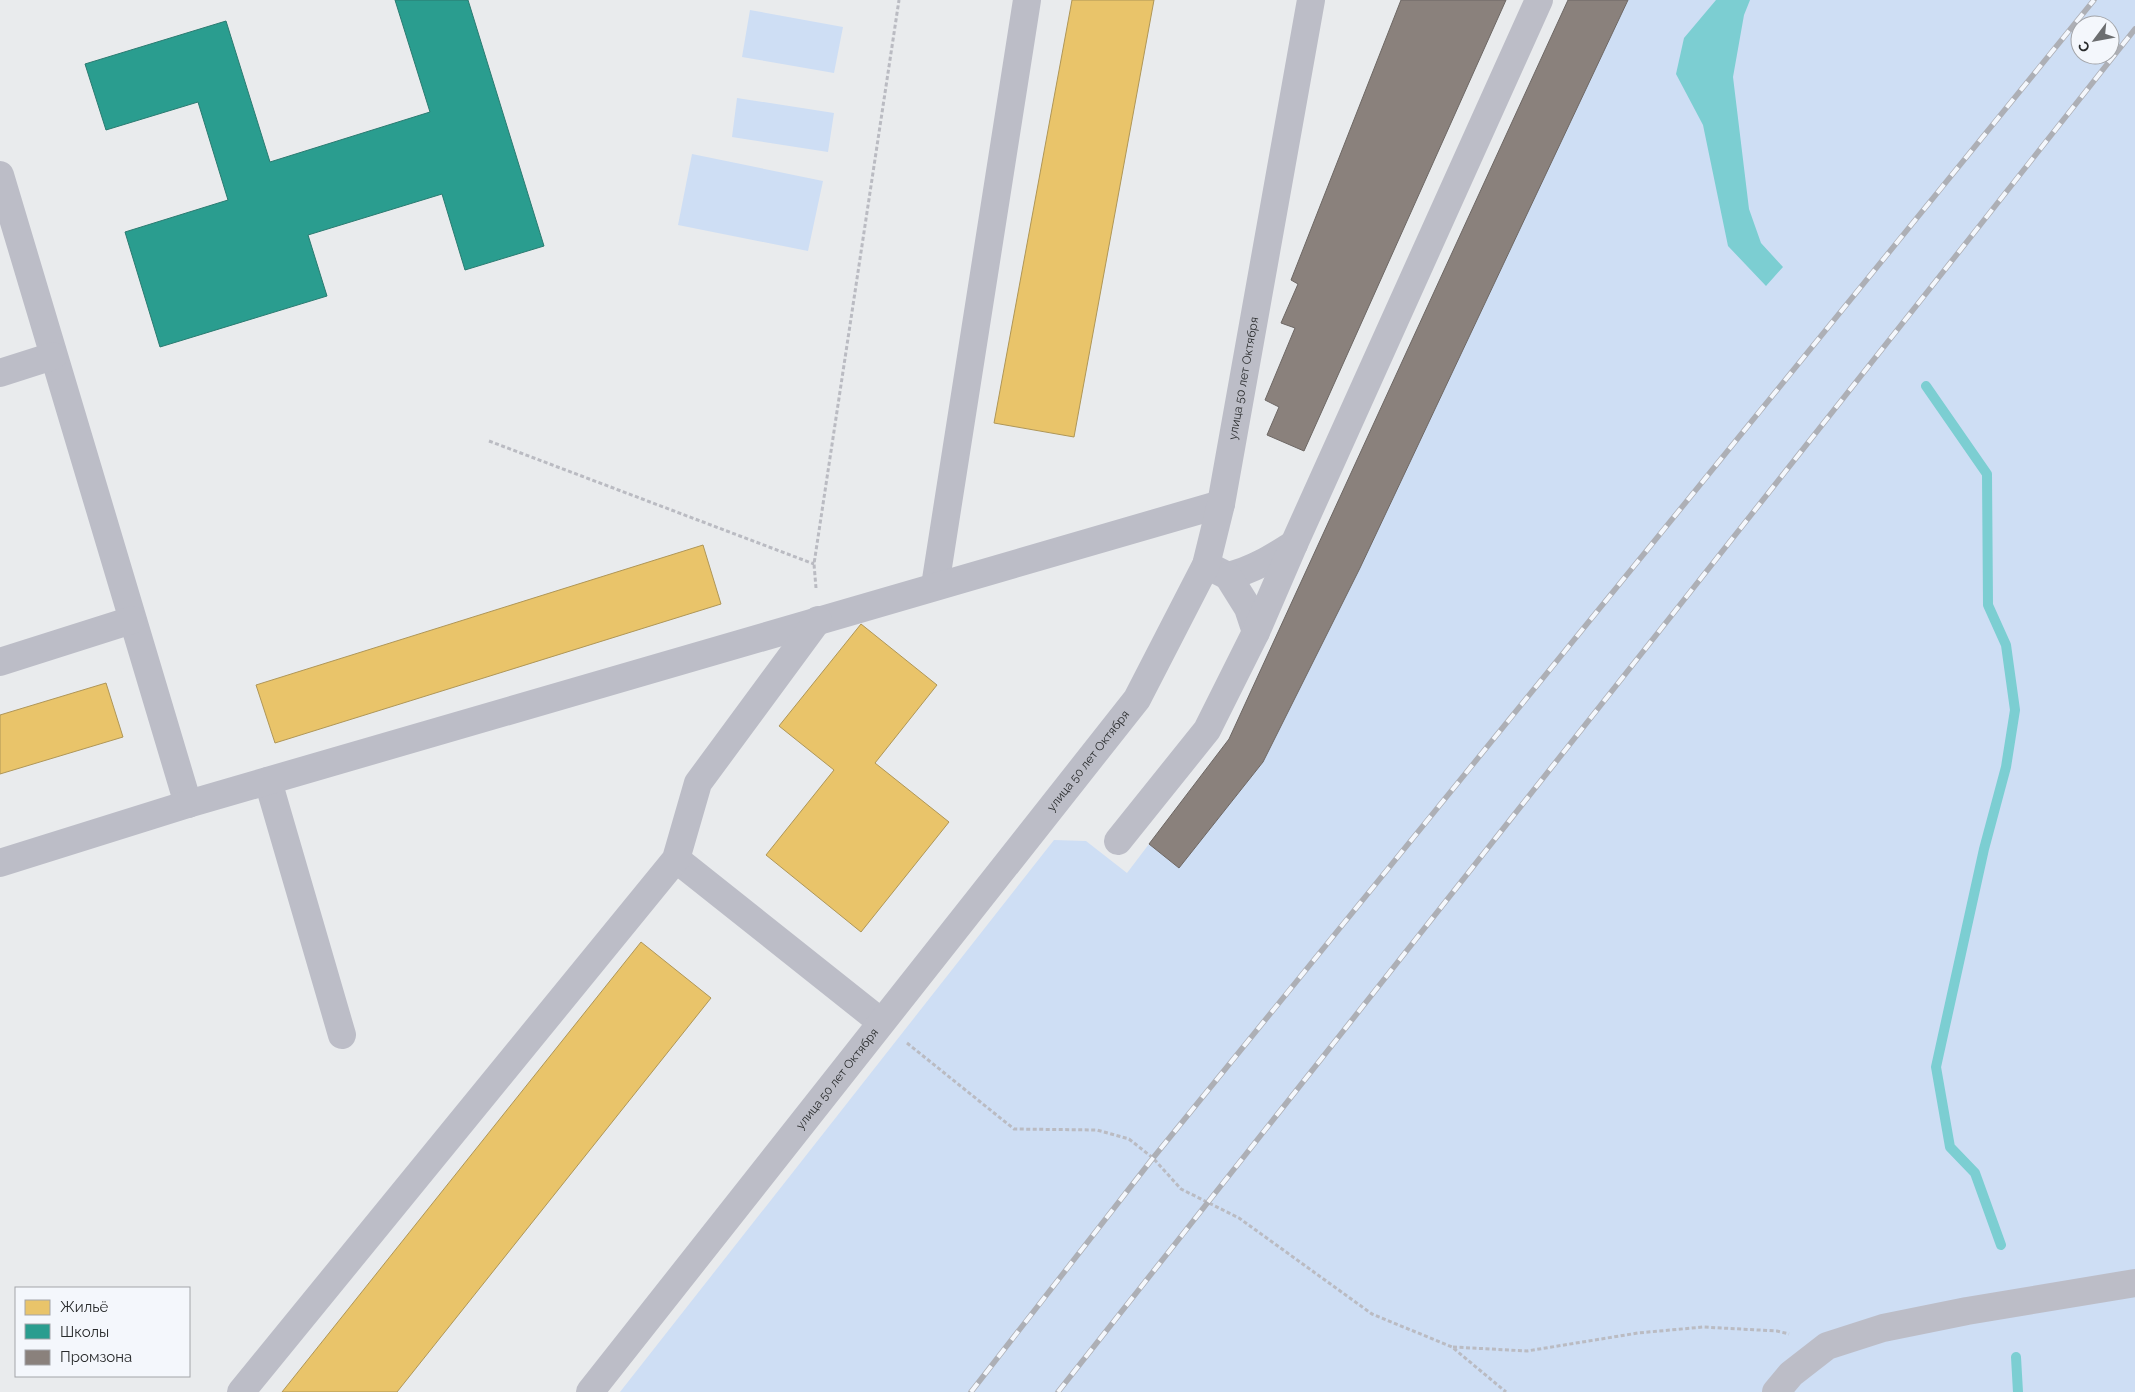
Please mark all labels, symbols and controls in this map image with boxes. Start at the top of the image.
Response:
north arrow [2070,15,2120,65]
text: С [2074,38,2093,55]
street label: улица 50 лет Октября [1226,316,1261,441]
street label: улица 50 лет Октября [1044,708,1132,814]
street label: улица 50 лет Октября [793,1026,881,1132]
legend [15,1287,190,1377]
text: Жильё [60,1298,109,1316]
text: Школы [60,1323,109,1341]
text: Промзона [60,1348,132,1366]

